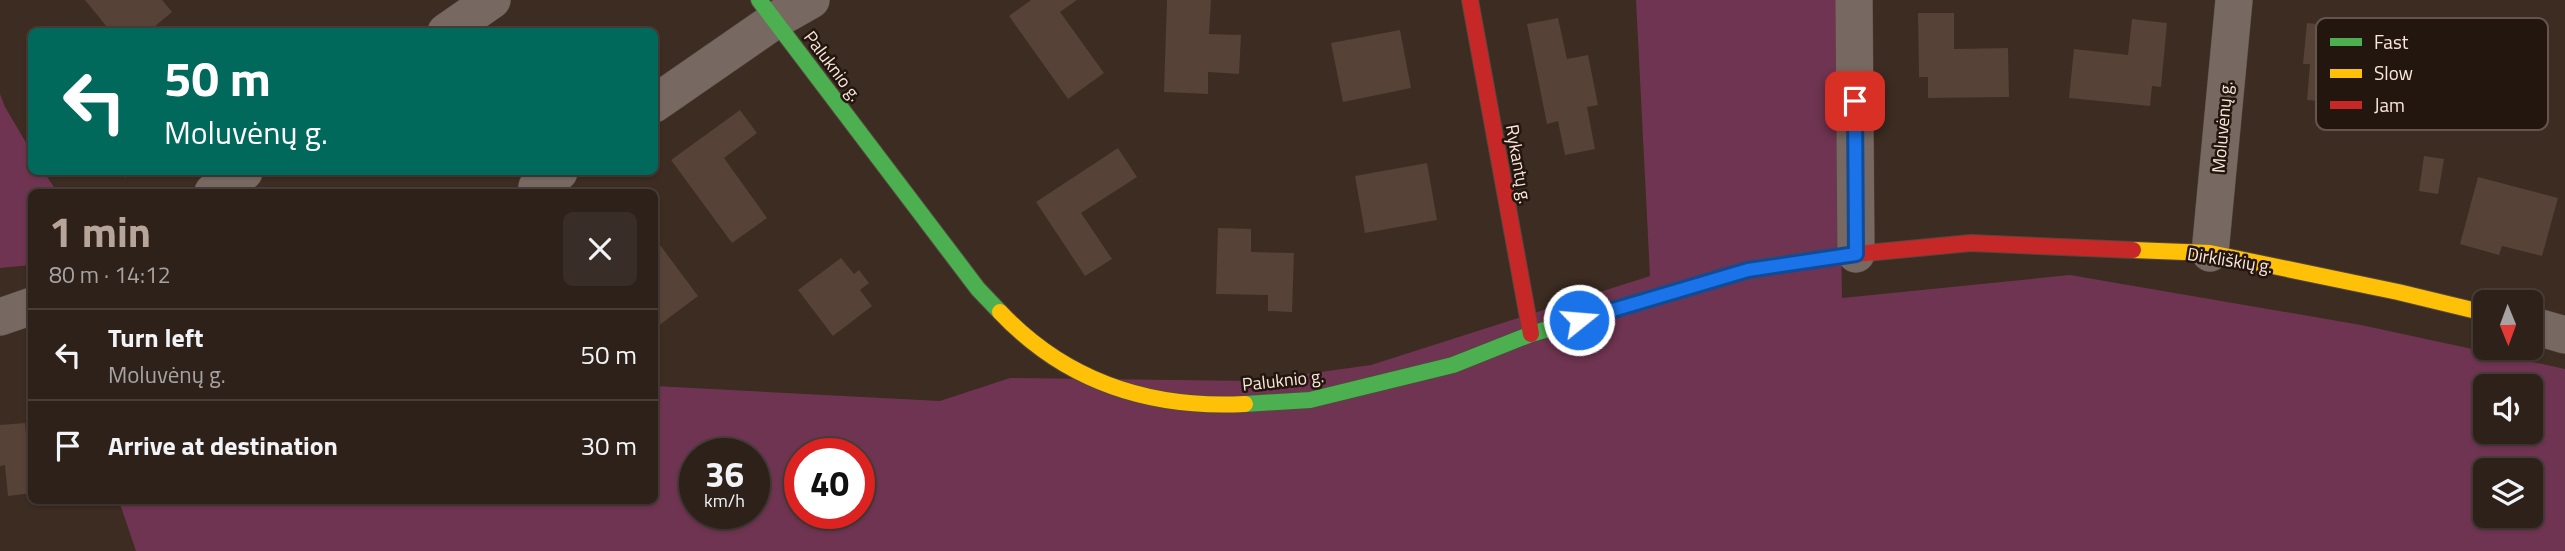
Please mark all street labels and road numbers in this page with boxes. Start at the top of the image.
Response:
street label: Paluknio g. [797,25,869,107]
street label: Moluvėnų g. [2205,80,2239,174]
street label: Rykantų g. [1499,122,1539,206]
street label: Dirkliškių g. [2185,240,2275,280]
street label: Paluknio g. [1241,362,1325,398]

